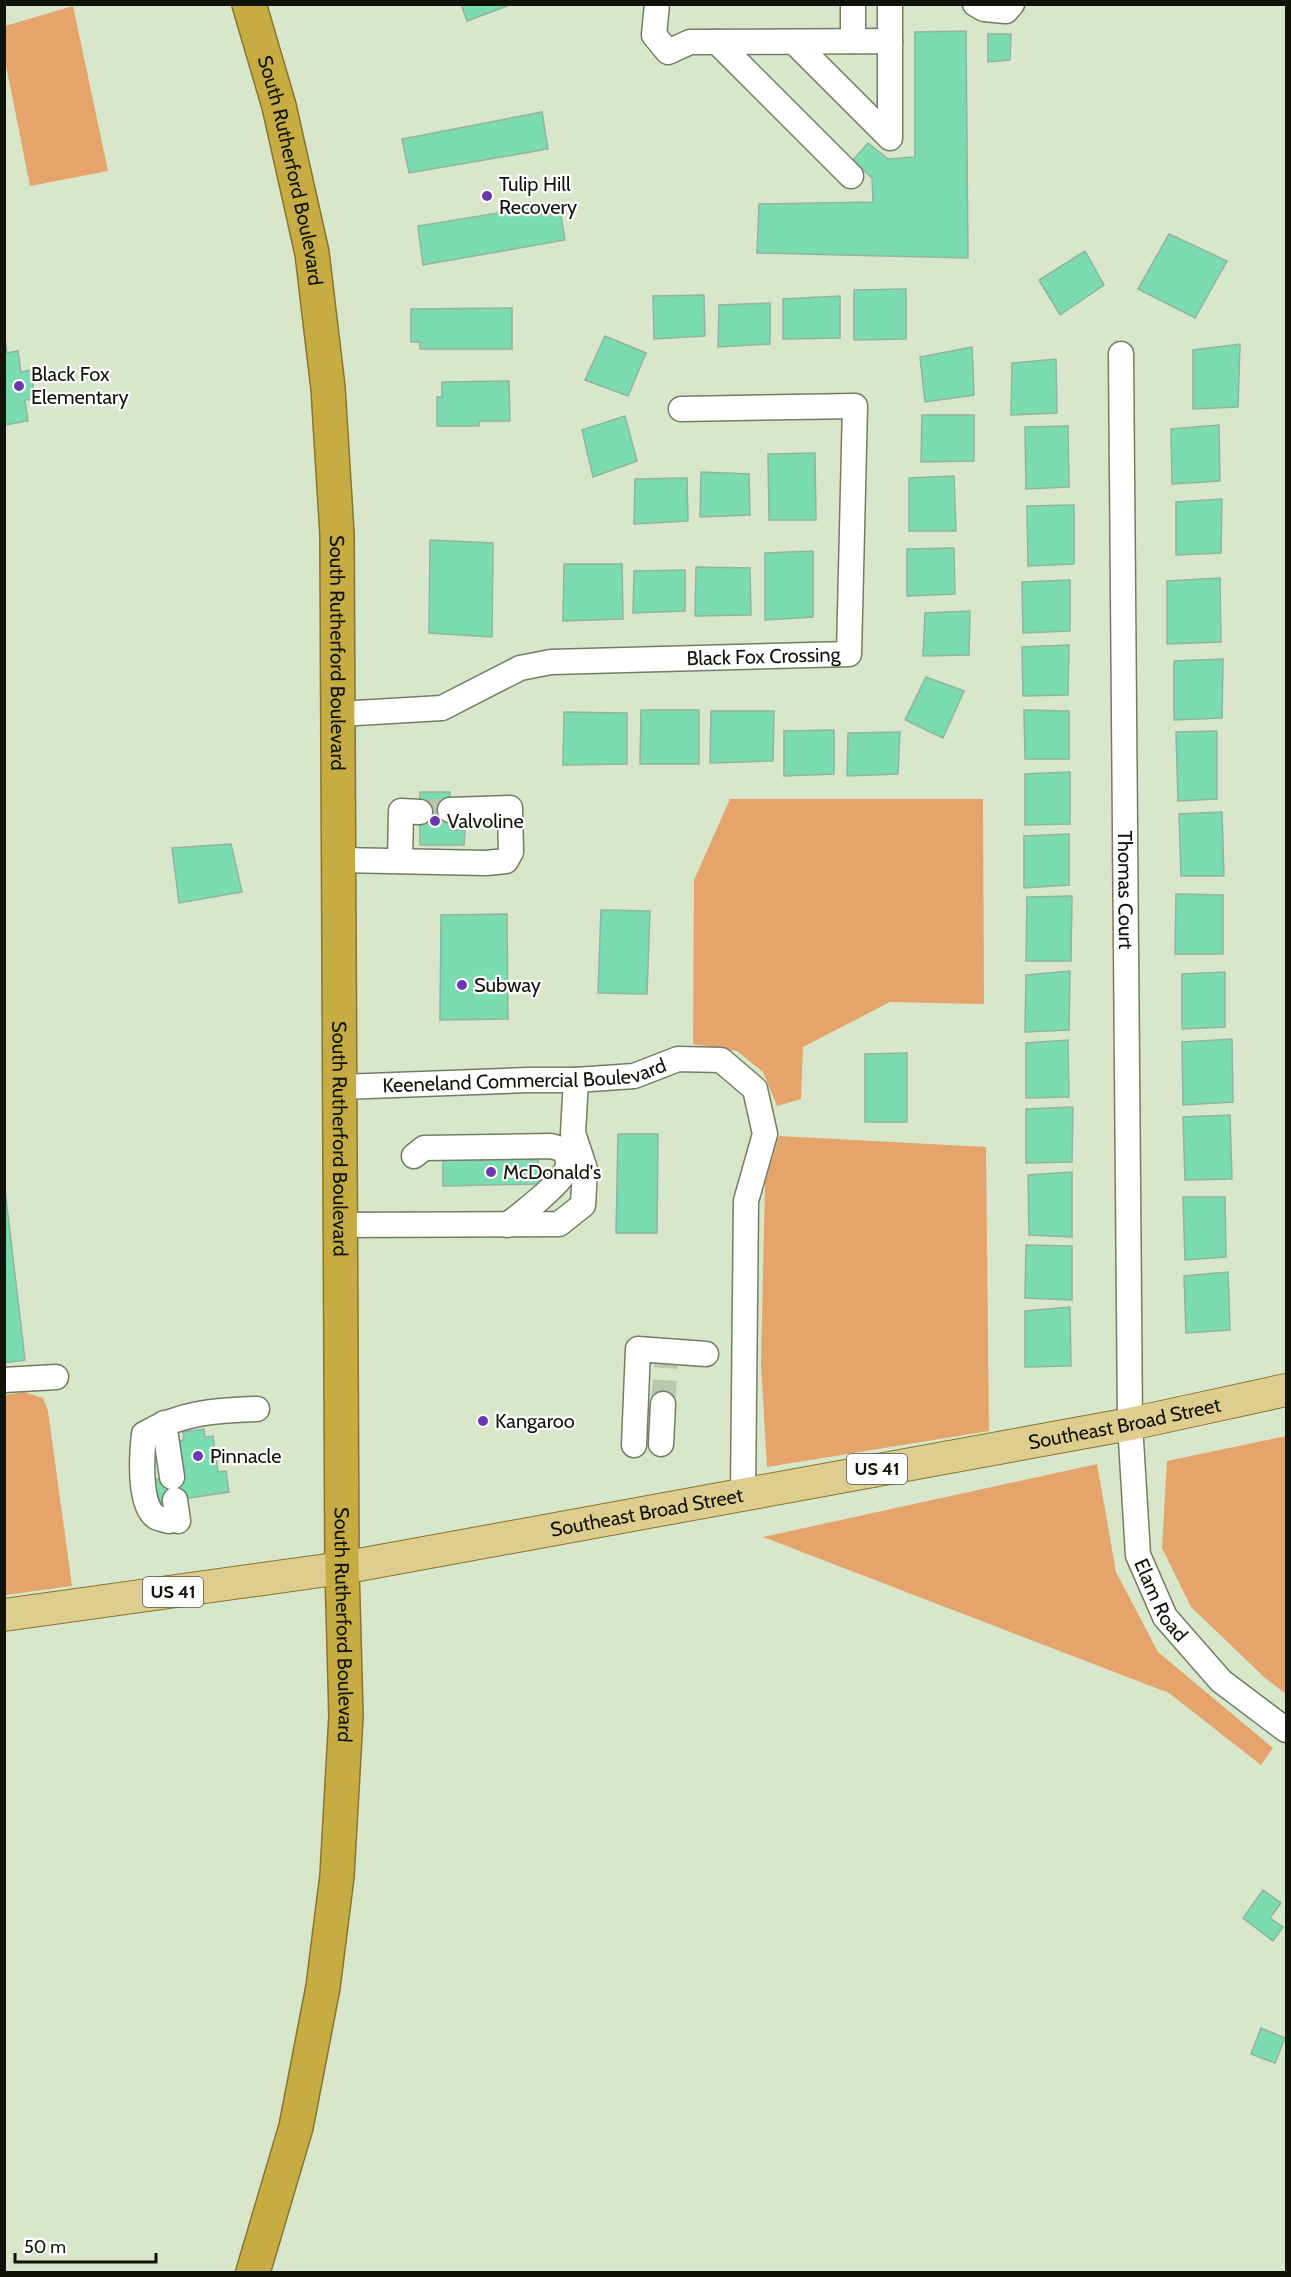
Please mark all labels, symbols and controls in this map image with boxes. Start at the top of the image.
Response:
street label: South Rutherford Boulevard [253,53,328,287]
place label: Tulip Hill Recovery [499,172,577,219]
marker: Tulip Hill Recovery [480,189,494,203]
place label: Black Fox Elementary [31,362,129,409]
marker: Black Fox Elementary [12,379,26,393]
street label: South Rutherford Boulevard [325,535,350,771]
street label: Black Fox Crossing [686,642,842,670]
place label: Valvoline [447,809,524,833]
marker: Valvoline [428,814,442,828]
street label: Thomas Court [1113,830,1138,950]
place label: Subway [474,973,541,997]
marker: Subway [455,978,469,992]
street label: South Rutherford Boulevard [327,1021,352,1257]
street label: Keeneland Commercial Boulevard [382,1053,669,1097]
place label: McDonald's [503,1160,601,1184]
marker: McDonald's [484,1165,498,1179]
street label: Southeast Broad Street [1026,1393,1223,1454]
place label: Kangaroo [495,1409,575,1433]
marker: Kangaroo [476,1414,490,1428]
place label: Pinnacle [210,1444,281,1468]
marker: Pinnacle [191,1449,205,1463]
road number: US 41 [847,1454,907,1484]
street label: Southeast Broad Street [548,1483,745,1542]
street label: South Rutherford Boulevard [330,1507,358,1743]
street label: Elam Road [1129,1555,1193,1646]
road number: US 41 [143,1577,203,1607]
scale bar [15,2226,156,2264]
text: 50 m [24,2236,66,2258]

